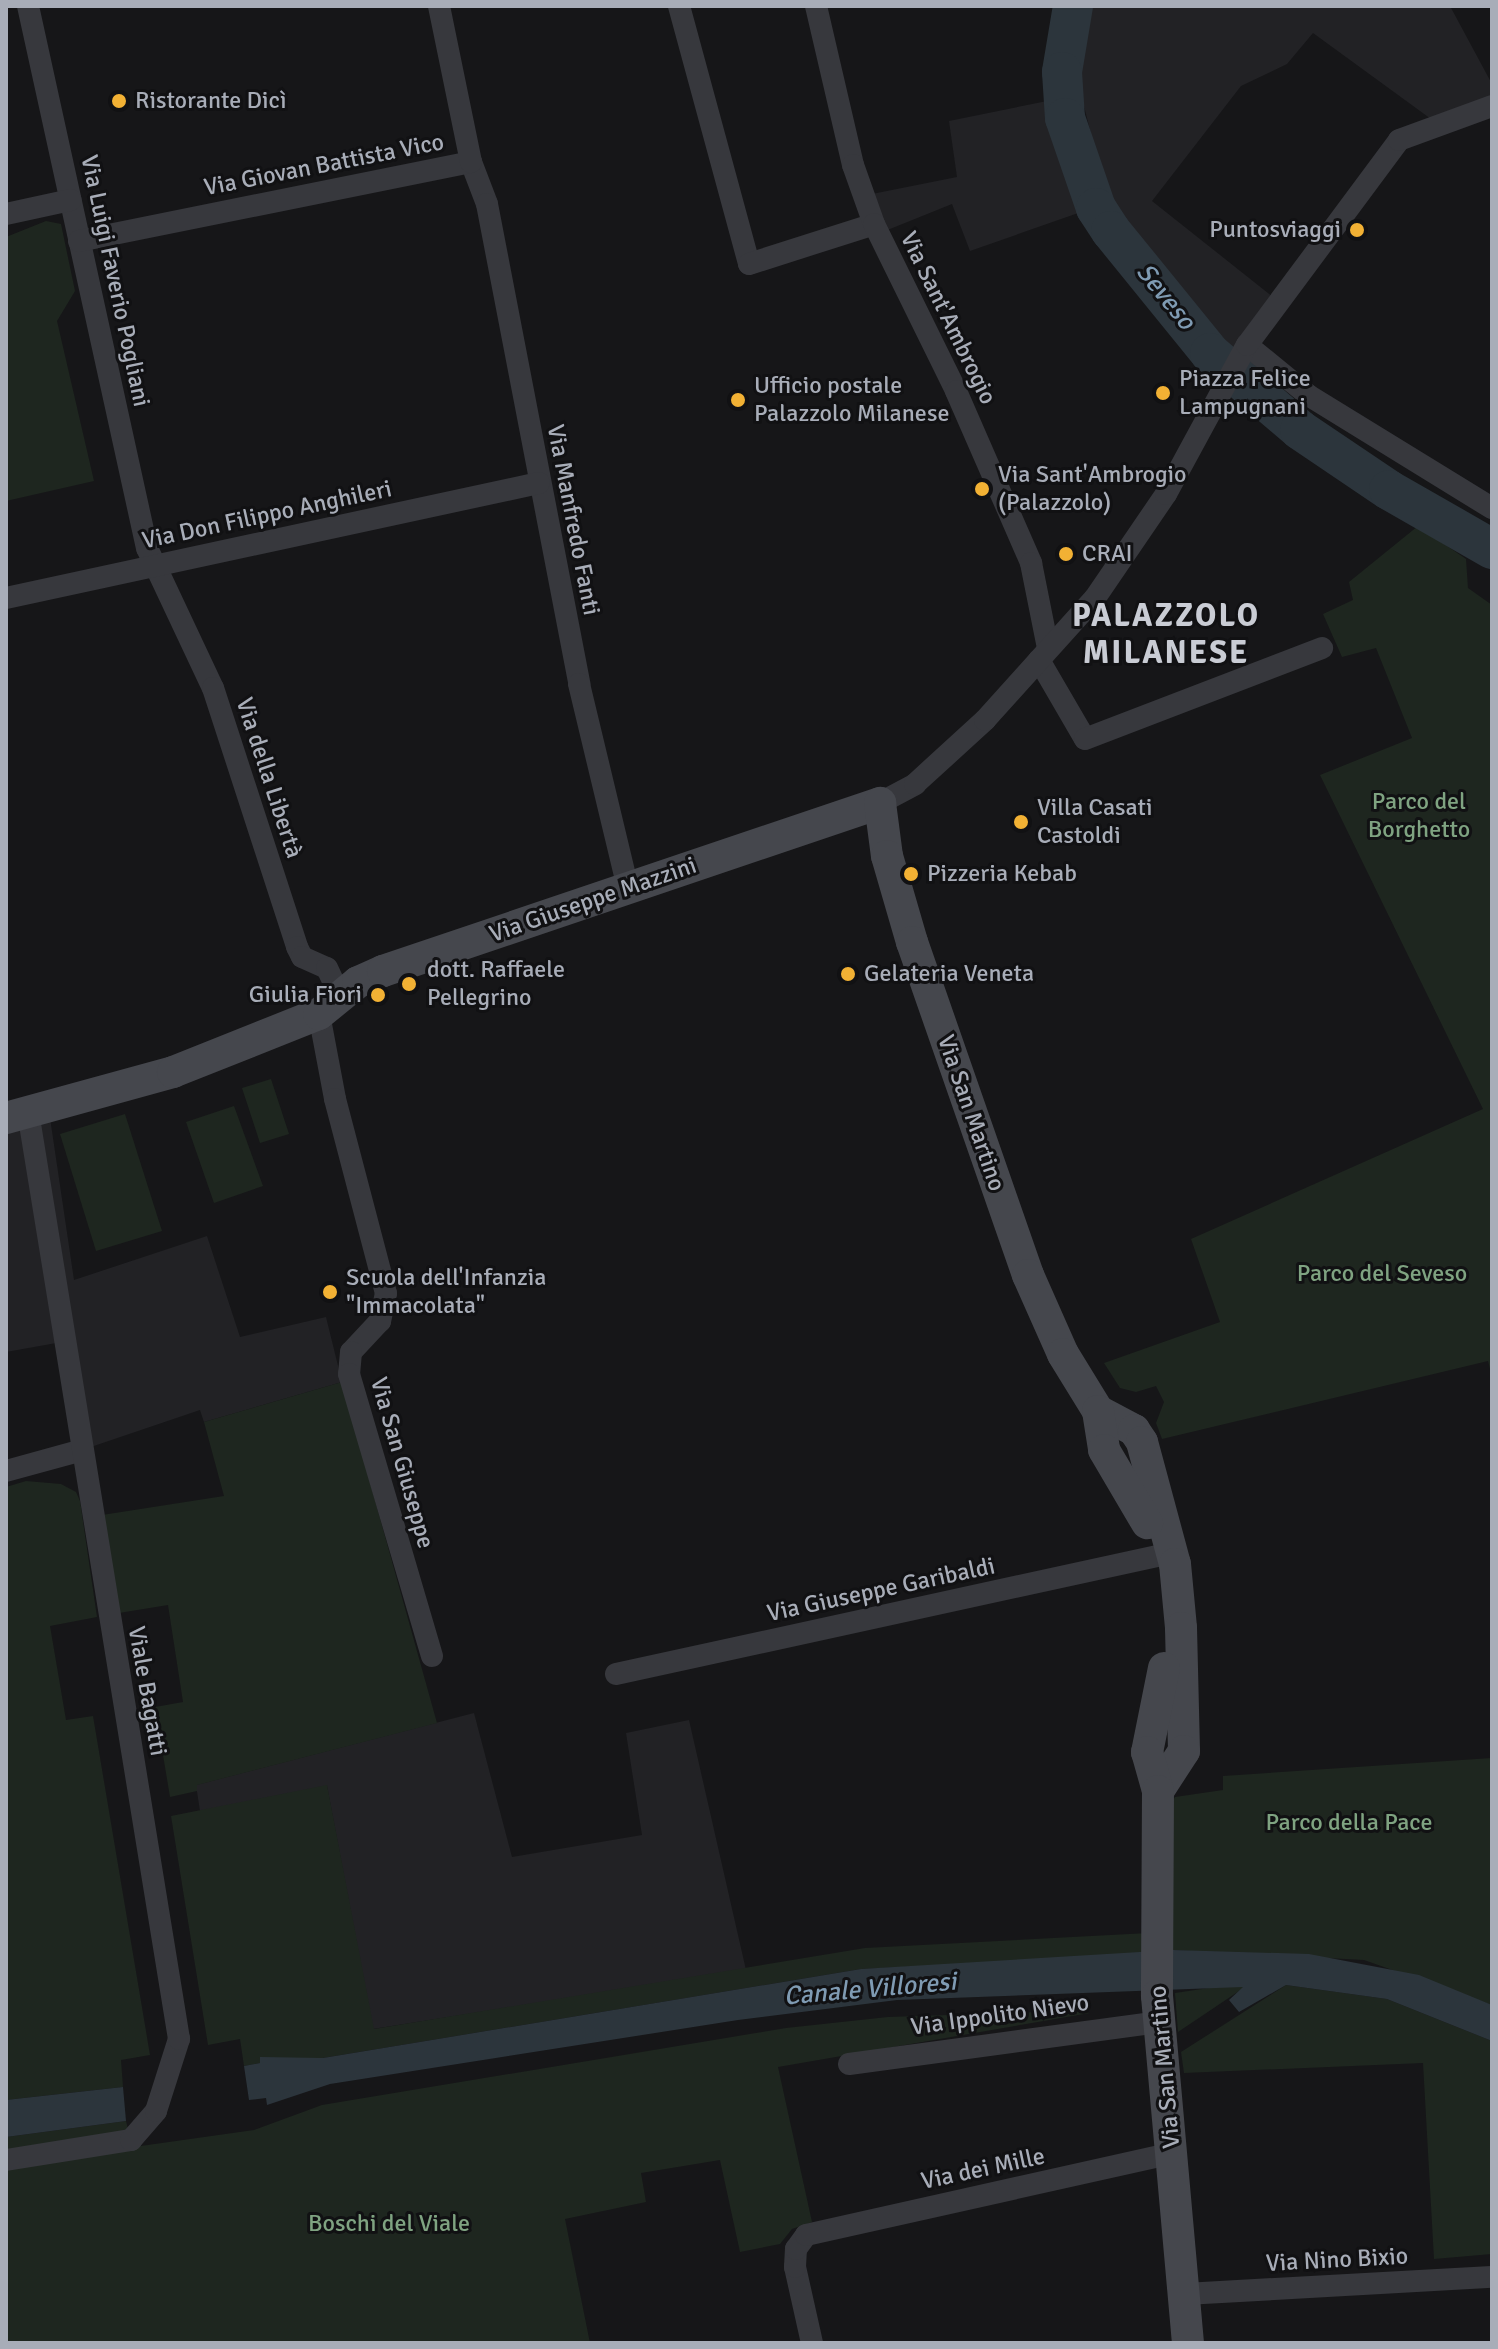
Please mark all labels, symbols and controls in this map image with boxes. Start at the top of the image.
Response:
place label: Ristorante Dicì [135,87,287,115]
marker: Ristorante Dicì [110,92,128,110]
street label: Via Giovan Battista Vico [202,128,446,202]
street label: Via Luigi Faverio Pogliani [74,153,156,409]
place label: Puntosviaggi [1209,216,1341,244]
marker: Puntosviaggi [1348,221,1366,239]
street label: Via Sant'Ambrogio [894,227,1002,409]
water label: Seveso [1129,257,1201,337]
place label: Piazza Felice Lampugnani [1179,365,1311,421]
place label: Ufficio postale Palazzolo Milanese [754,372,949,428]
marker: Piazza Felice Lampugnani [1154,384,1172,402]
marker: Ufficio postale Palazzolo Milanese [729,391,747,409]
street label: Via Manfredo Fanti [540,422,606,618]
place label: Via Sant'Ambrogio (Palazzolo) [998,461,1187,517]
street label: Via Don Filippo Anghileri [140,474,394,556]
marker: Via Sant'Ambrogio (Palazzolo) [973,480,991,498]
place label: CRAI [1082,540,1133,568]
marker: CRAI [1057,545,1075,563]
district label: PALAZZOLO MILANESE [1072,598,1260,673]
street label: Via della Libertà [230,694,308,862]
park label: Parco del Borghetto [1368,788,1470,844]
place label: Villa Casati Castoldi [1037,794,1153,850]
marker: Villa Casati Castoldi [1012,813,1030,831]
street label: Via Giuseppe Mazzini [486,851,700,949]
place label: Pizzeria Kebab [927,860,1077,888]
marker: Pizzeria Kebab [902,865,920,883]
place label: dott. Raffaele Pellegrino [427,956,565,1012]
place label: Gelateria Veneta [864,960,1034,988]
marker: Gelateria Veneta [839,965,857,983]
marker: dott. Raffaele Pellegrino [398,973,420,995]
place label: Giulia Fiori [249,981,362,1009]
marker: Giulia Fiori [369,986,387,1004]
street label: Via San Martino [931,1031,1011,1195]
park label: Parco del Seveso [1297,1260,1467,1288]
place label: Scuola dell'Infanzia "Immacolata" [346,1264,546,1320]
marker: Scuola dell'Infanzia "Immacolata" [321,1283,339,1301]
street label: Via San Giuseppe [364,1374,440,1552]
street label: Via Giuseppe Garibaldi [764,1552,998,1628]
street label: Viale Bagatti [121,1624,173,1758]
park label: Parco della Pace [1266,1809,1432,1837]
water label: Canale Villoresi [782,1967,958,2013]
street label: Via San Martino [1144,1984,1186,2150]
street label: Via Ippolito Nievo [909,1988,1091,2042]
street label: Via dei Mille [919,2142,1047,2196]
park label: Boschi del Viale [308,2210,470,2238]
street label: Via Nino Bixio [1265,2242,1409,2278]

